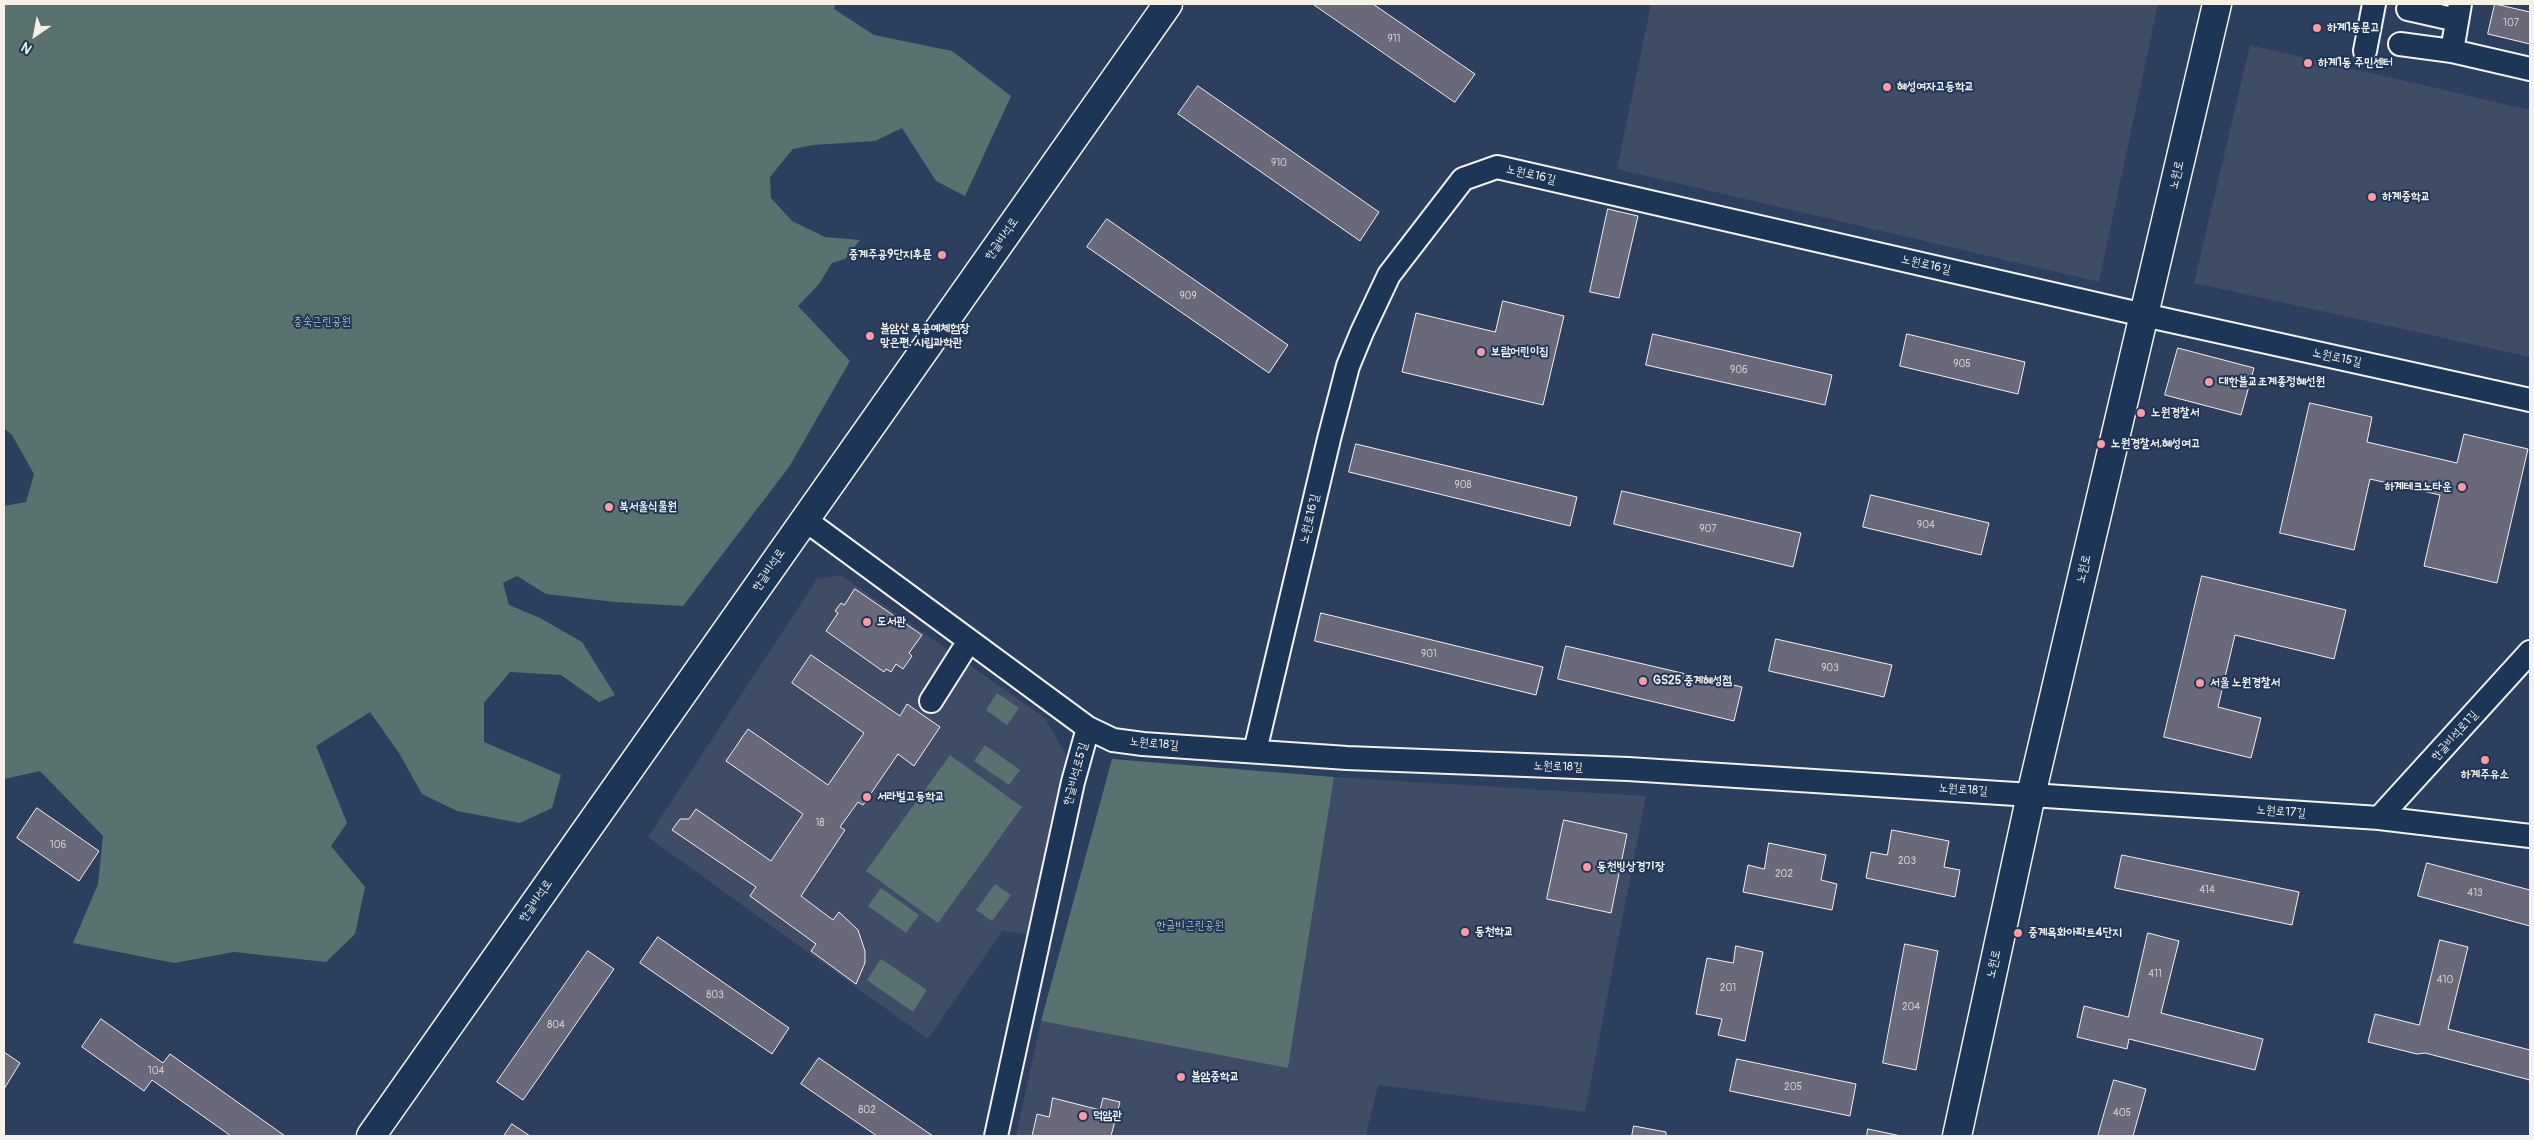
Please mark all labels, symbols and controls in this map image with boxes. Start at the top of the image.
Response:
north arrow [10,10,60,60]
house number: 107 [2503,17,2519,29]
place label: 하계1동문고 [2327,21,2380,35]
marker: 하계1동문고 [2311,22,2323,34]
house number: 911 [1388,33,1400,45]
text: N [18,38,35,58]
place label: 하계1동 주민센터 [2318,56,2393,70]
marker: 하계1동 주민센터 [2302,57,2314,69]
place label: 혜성여자고등학교 [1897,80,1974,94]
marker: 혜성여자고등학교 [1881,81,1893,93]
house number: 910 [1271,157,1287,169]
street label: 노원로 [2167,159,2187,191]
street label: 노원로16길 [1505,162,1557,188]
place label: 하계중학교 [2382,190,2430,204]
marker: 하계중학교 [2366,191,2378,203]
street label: 한글비석로 [982,215,1022,263]
place label: 중계주공9단지후문 [849,248,932,262]
marker: 중계주공9단지후문 [936,249,948,261]
street label: 노원로16길 [1900,252,1952,278]
house number: 909 [1179,290,1197,302]
park label: 충숙근린공원 [293,315,351,329]
place label: 불암산 목공예체험장 맞은편. 시립과학관 [880,322,970,350]
marker: 불암산 목공예체험장 맞은편. 시립과학관 [864,330,876,342]
place label: 보람어린이집 [1491,345,1549,359]
marker: 보람어린이집 [1475,346,1487,358]
street label: 노원로15길 [2311,346,2363,370]
house number: 905 [1953,358,1971,370]
house number: 906 [1730,364,1748,376]
place label: 대한불교조계종정혜선원 [2219,375,2325,389]
marker: 대한불교조계종정혜선원 [2203,376,2215,388]
place label: 노원경찰서 [2151,406,2199,420]
marker: 노원경찰서 [2135,407,2147,419]
place label: 노원경찰서.혜성여고 [2111,437,2201,451]
marker: 노원경찰서.혜성여고 [2095,438,2107,450]
house number: 908 [1454,479,1472,491]
place label: 하계테크노타운 [2384,480,2452,494]
marker: 하계테크노타운 [2456,481,2468,493]
street label: 노원로16길 [1297,493,1323,545]
place label: 북서울식물원 [619,500,677,514]
marker: 북서울식물원 [603,501,615,513]
house number: 904 [1917,519,1935,531]
house number: 907 [1699,523,1717,535]
street label: 한글비석로 [750,546,788,594]
street label: 노원로 [2074,553,2094,585]
place label: 도서관 [877,615,906,629]
marker: 도서관 [861,616,873,628]
house number: 901 [1421,648,1437,660]
house number: 903 [1821,662,1839,674]
place label: GS25 중계혜성점 [1653,674,1732,688]
marker: GS25 중계혜성점 [1637,675,1649,687]
place label: 서울 노원경찰서 [2210,676,2280,690]
marker: 서울 노원경찰서 [2194,677,2206,689]
street label: 한글비석로1길 [2429,708,2481,764]
street label: 노원로18길 [1129,735,1179,753]
street label: 한글비석로5길 [1061,741,1091,807]
marker: 하계주유소 [2479,754,2491,766]
street label: 노원로18길 [1533,759,1583,775]
place label: 하계주유소 [2461,768,2509,782]
street label: 노원로18길 [1938,781,1988,799]
place label: 서라벌고등학교 [877,790,945,804]
marker: 서라벌고등학교 [861,791,873,803]
street label: 노원로17길 [2256,803,2306,821]
house number: 18 [816,817,824,829]
house number: 106 [50,839,66,851]
house number: 203 [1898,855,1916,867]
place label: 동천빙상경기장 [1597,860,1665,874]
marker: 동천빙상경기장 [1581,861,1593,873]
house number: 202 [1775,868,1793,880]
street label: 한글비석로 [516,877,556,925]
house number: 414 [2199,884,2215,896]
house number: 413 [2467,887,2483,899]
park label: 한글비근린공원 [1156,919,1224,933]
place label: 동천학교 [1475,925,1514,939]
marker: 동천학교 [1459,926,1471,938]
place label: 중계목화아파트4단지 [2028,926,2122,940]
marker: 중계목화아파트4단지 [2012,927,2024,939]
street label: 노원로 [1984,948,2004,980]
house number: 411 [2148,968,2162,980]
house number: 410 [2437,974,2453,986]
house number: 201 [1720,982,1736,994]
house number: 803 [706,989,724,1001]
house number: 204 [1902,1001,1920,1013]
house number: 804 [547,1019,565,1031]
house number: 104 [148,1065,164,1077]
place label: 불암중학교 [1191,1070,1239,1084]
marker: 불암중학교 [1175,1071,1187,1083]
house number: 205 [1784,1081,1802,1093]
house number: 802 [858,1104,876,1116]
house number: 405 [2113,1107,2131,1119]
place label: 덕암관 [1093,1109,1122,1123]
marker: 덕암관 [1077,1110,1089,1122]

